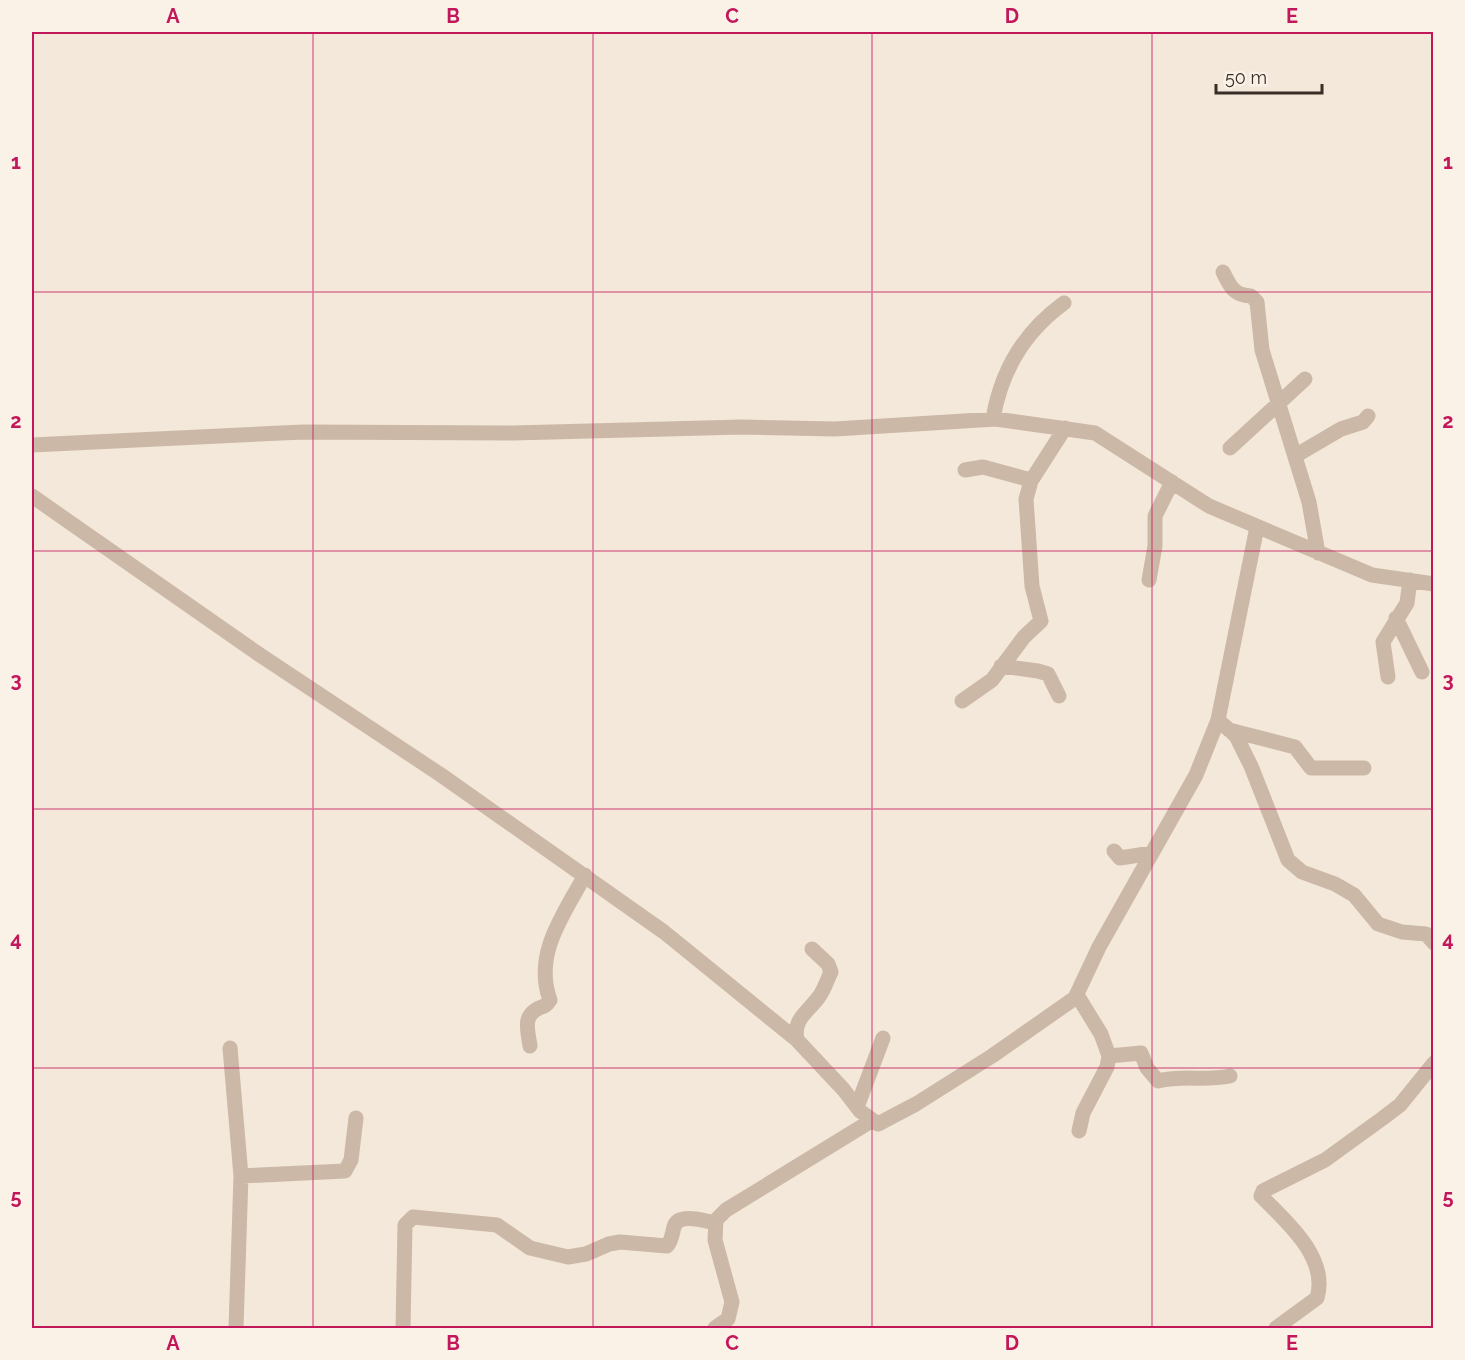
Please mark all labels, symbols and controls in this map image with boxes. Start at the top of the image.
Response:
text: A [166,4,180,28]
text: B [446,4,460,28]
text: C [725,4,739,28]
text: D [1005,4,1019,28]
text: E [1286,4,1298,28]
scale bar [1216,57,1322,95]
text: 50 m [1225,67,1267,88]
text: 1 [11,150,21,174]
text: 1 [1443,150,1453,174]
text: 2 [10,409,22,433]
text: 2 [1442,409,1454,433]
text: 3 [10,668,22,692]
text: 3 [1442,668,1454,692]
text: 4 [10,927,22,951]
text: 4 [1442,927,1454,951]
text: 5 [10,1185,22,1209]
text: 5 [1442,1185,1454,1209]
text: A [166,1331,180,1355]
text: B [446,1331,460,1355]
text: C [725,1331,739,1355]
text: D [1005,1331,1019,1355]
text: E [1286,1331,1298,1355]

